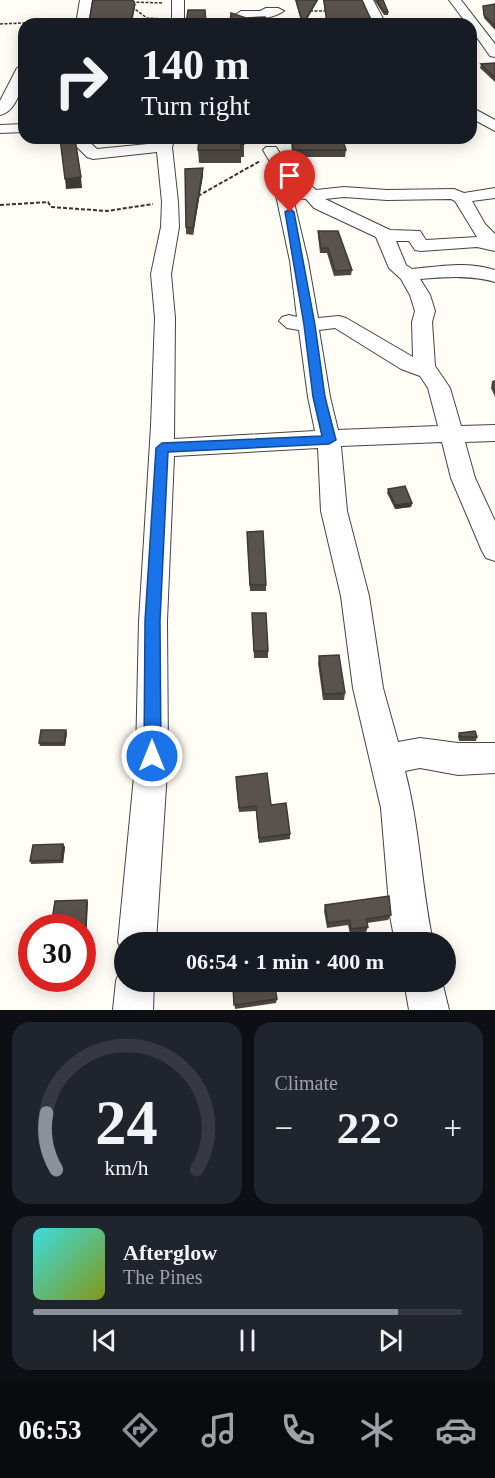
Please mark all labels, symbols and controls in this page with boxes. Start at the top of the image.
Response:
icon: right [42,42,120,120]
text: 140 m [141,42,250,88]
text: Turn right [141,91,250,121]
pin [264,150,315,212]
icon: arrive [273,159,306,192]
position arrow [120,724,184,788]
speed limit sign: 30 [18,914,96,992]
text: 06:54 · 1 min · 400 m [186,949,384,974]
text: Climate [275,1072,338,1094]
text: 24 [96,1088,158,1157]
text: 22° [337,1103,400,1153]
text: − [275,1110,293,1146]
text: + [443,1110,462,1146]
text: km/h [105,1156,149,1180]
text: Afterglow [123,1240,217,1265]
text: The Pines [123,1266,202,1288]
icon: previous [88,1324,121,1357]
icon: pause [231,1324,264,1357]
icon: next [374,1324,407,1357]
icon: directions [119,1409,161,1451]
icon: music [198,1409,240,1451]
icon: phone [277,1409,319,1451]
icon: climate [356,1409,398,1451]
icon: car [435,1409,477,1451]
text: 06:53 [19,1415,82,1445]

